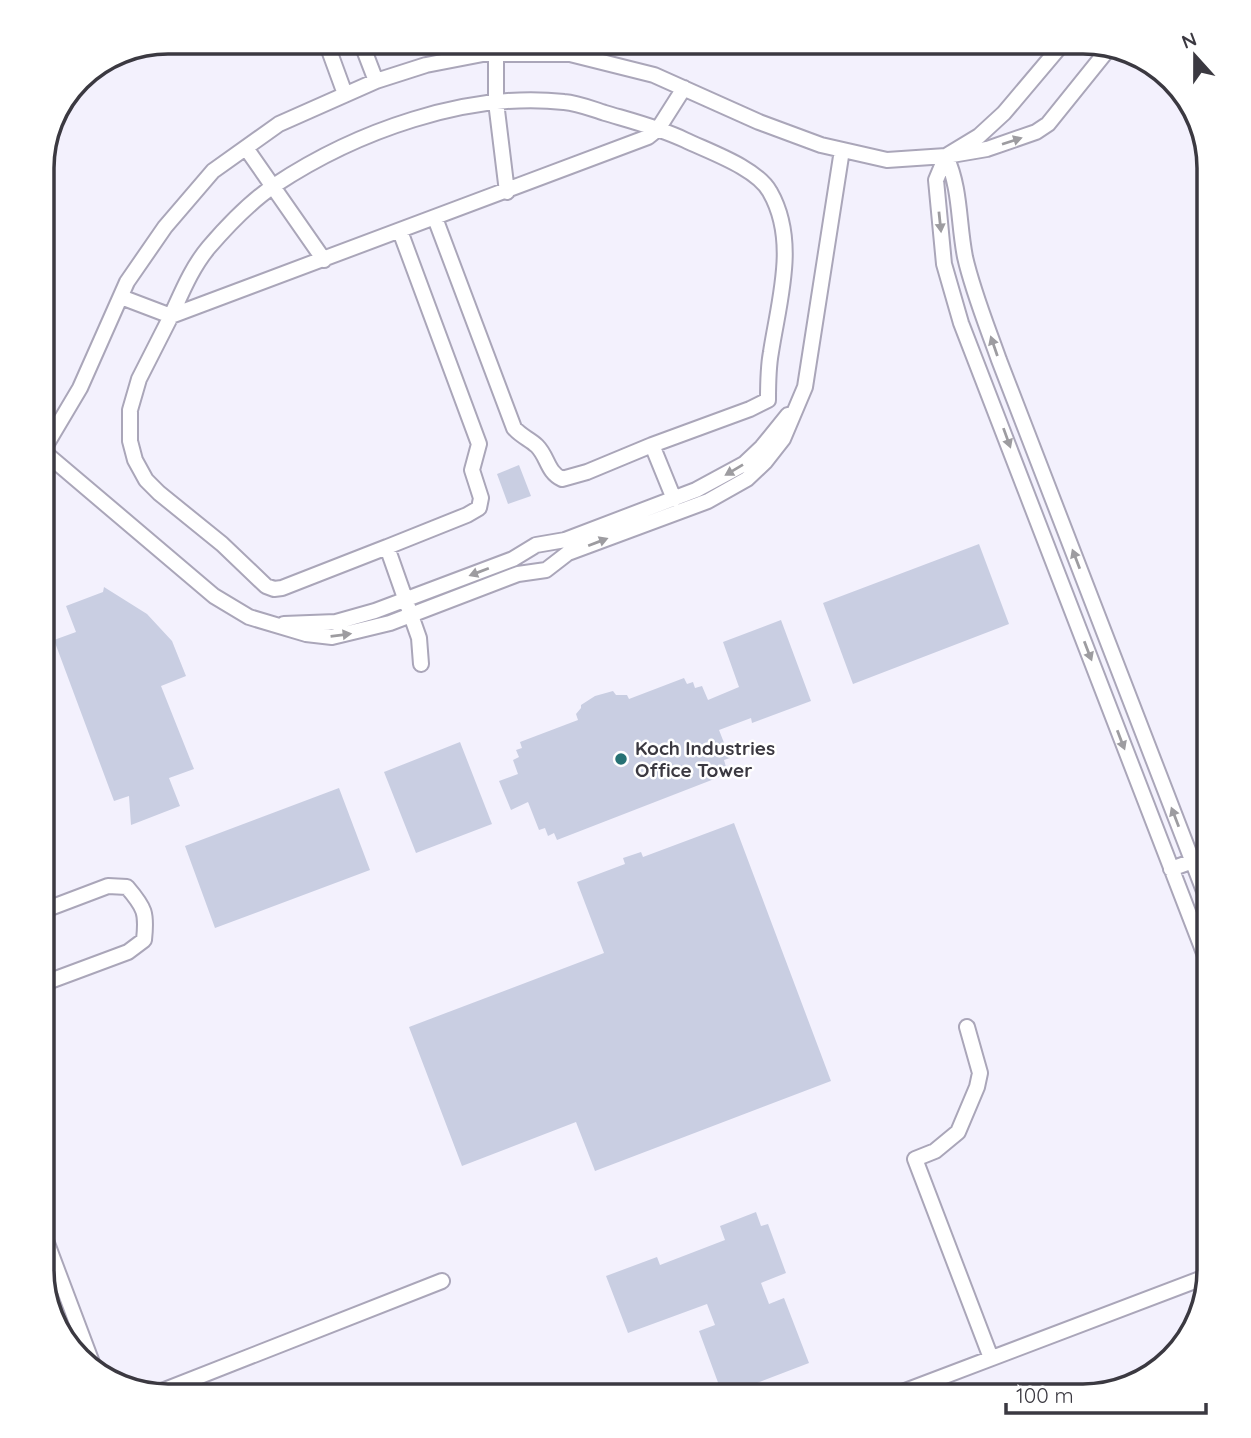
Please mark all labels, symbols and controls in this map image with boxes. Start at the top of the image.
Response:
north arrow [1160,21,1230,91]
text: N [1178,26,1200,54]
one-way arrow [1002,135,1023,146]
one-way arrow [934,211,945,233]
one-way arrow [988,336,999,357]
one-way arrow [1002,428,1013,449]
one-way arrow [724,463,743,476]
one-way arrow [588,536,609,547]
one-way arrow [1070,548,1081,569]
one-way arrow [468,567,489,578]
one-way arrow [330,629,352,640]
one-way arrow [1082,641,1093,662]
one-way arrow [1116,729,1127,750]
place label: Koch Industries Office Tower [635,736,775,782]
marker: Koch Industries Office Tower [613,751,629,767]
one-way arrow [1170,806,1181,827]
scale bar [1006,1372,1206,1416]
text: 100 m [1016,1382,1074,1408]

